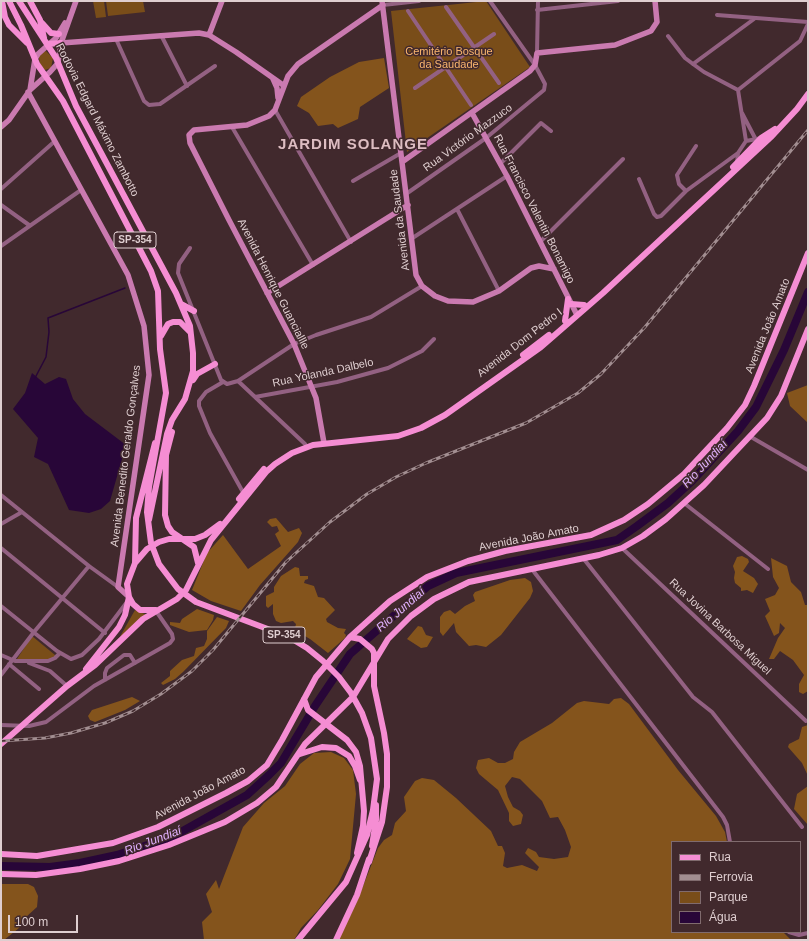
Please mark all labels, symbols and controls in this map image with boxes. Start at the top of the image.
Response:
street label: Rodovia Edgard Máximo Zambotto [53,41,141,199]
park label: Cemitério Bosque da Saudade [405,45,493,71]
street label: Rua Victório Mazzuco [421,101,515,175]
street label: Rua Francisco Valentin Bonamigo [491,132,577,286]
district label: JARDIM SOLANGE [278,136,428,154]
street label: Avenida da Saudade [387,169,413,271]
street label: Avenida Henrique Guanciallle [234,217,312,351]
road number: SP-354 [114,232,156,248]
street label: Avenida João Amato [743,277,793,375]
street label: Avenida Dom Pedro I [475,306,565,380]
street label: Rua Yolanda Dalbelo [271,356,375,390]
street label: Avenida Benedito Geraldo Gonçalves [108,364,144,548]
water label: Rio Jundiaí [679,437,731,491]
street label: Avenida João Amato [478,522,580,554]
street label: Rua Jovina Barbosa Miguel [666,576,774,678]
water label: Rio Jundiaí [374,585,428,635]
road number: SP-354 [263,627,305,643]
street label: Avenida João Amato [152,763,248,823]
water label: Rio Jundiaí [122,824,184,858]
legend [671,841,801,933]
text: Rua [709,850,731,864]
text: Ferrovia [709,870,753,884]
text: Parque [709,890,748,904]
scale bar [10,907,80,933]
text: Água [709,910,737,924]
text: 100 m [15,915,48,929]

